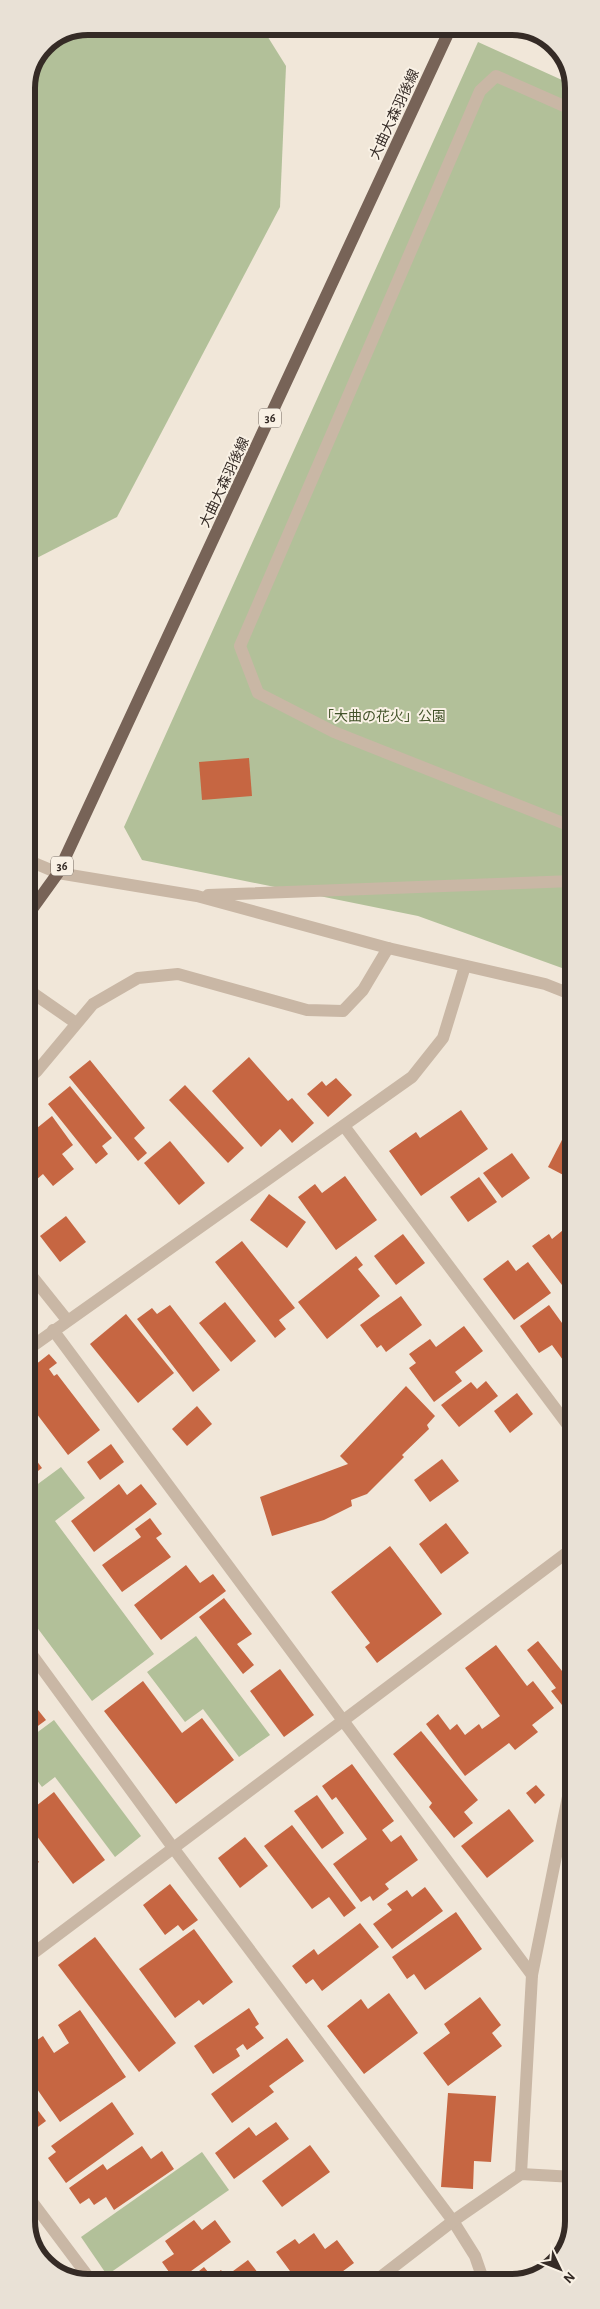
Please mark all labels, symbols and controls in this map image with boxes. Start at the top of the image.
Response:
street label: 大曲大森羽後線 [367,67,422,162]
road number: 36 [259,408,281,428]
street label: 大曲大森羽後線 [197,435,252,530]
park label: 「大曲の花火」公園 [320,709,446,724]
road number: 36 [51,856,73,876]
north arrow [535,2244,585,2294]
text: N [560,2269,577,2286]

